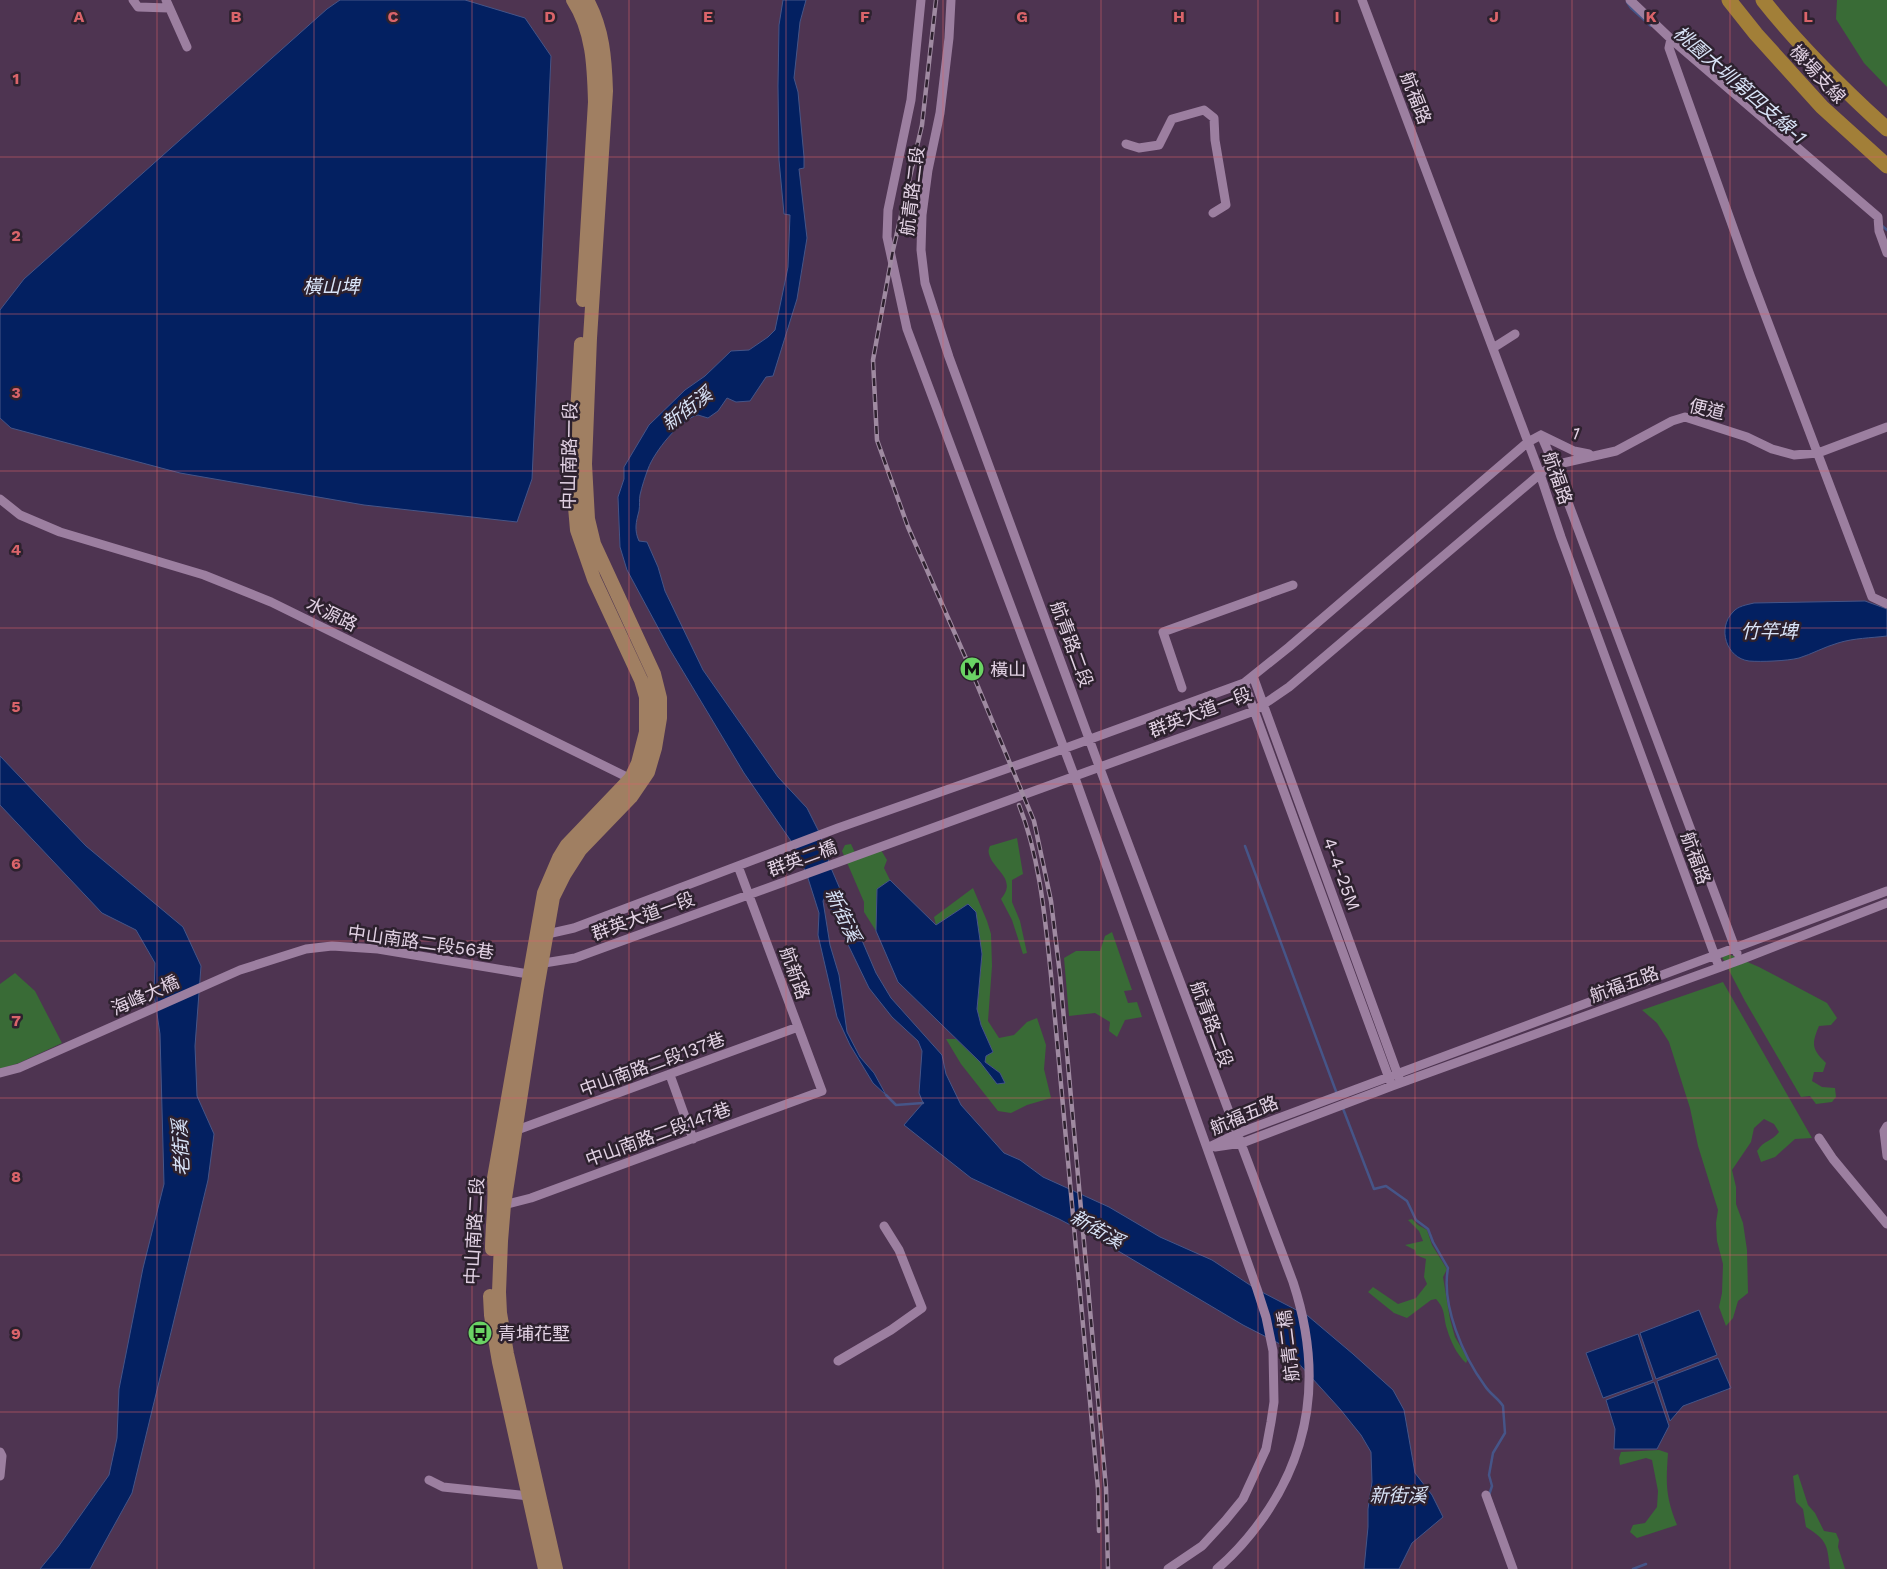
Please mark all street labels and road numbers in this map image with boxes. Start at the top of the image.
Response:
street label: 機場支線 [1786,41,1850,107]
street label: 航福路 [1397,69,1435,127]
street label: 航青路二段 [896,145,928,237]
street label: 便道 [1687,395,1727,423]
street label: 中山南路一段 [558,402,580,510]
street label: 1 [1569,422,1583,444]
street label: 航福路 [1539,449,1577,507]
street label: 水源路 [303,593,361,635]
street label: 航青路二段 [1047,598,1097,690]
street label: 群英大道一段 [1146,683,1254,741]
street label: 航福路 [1677,829,1715,887]
street label: 4-4-25M [1319,835,1365,913]
street label: 群英二橋 [765,836,839,880]
street label: 群英大道一段 [589,888,697,944]
street label: 中山南路二段56巷 [347,921,495,963]
street label: 航新路 [776,944,814,1002]
street label: 航福五路 [1587,962,1661,1006]
street label: 海峰大橋 [108,971,182,1019]
street label: 航青路二段 [1187,978,1237,1070]
street label: 中山南路二段137巷 [577,1028,727,1100]
street label: 航福五路 [1207,1091,1281,1139]
street label: 中山南路二段147巷 [582,1098,734,1170]
street label: 中山南路二段 [461,1177,487,1285]
street label: 航青二橋 [1273,1309,1303,1383]

